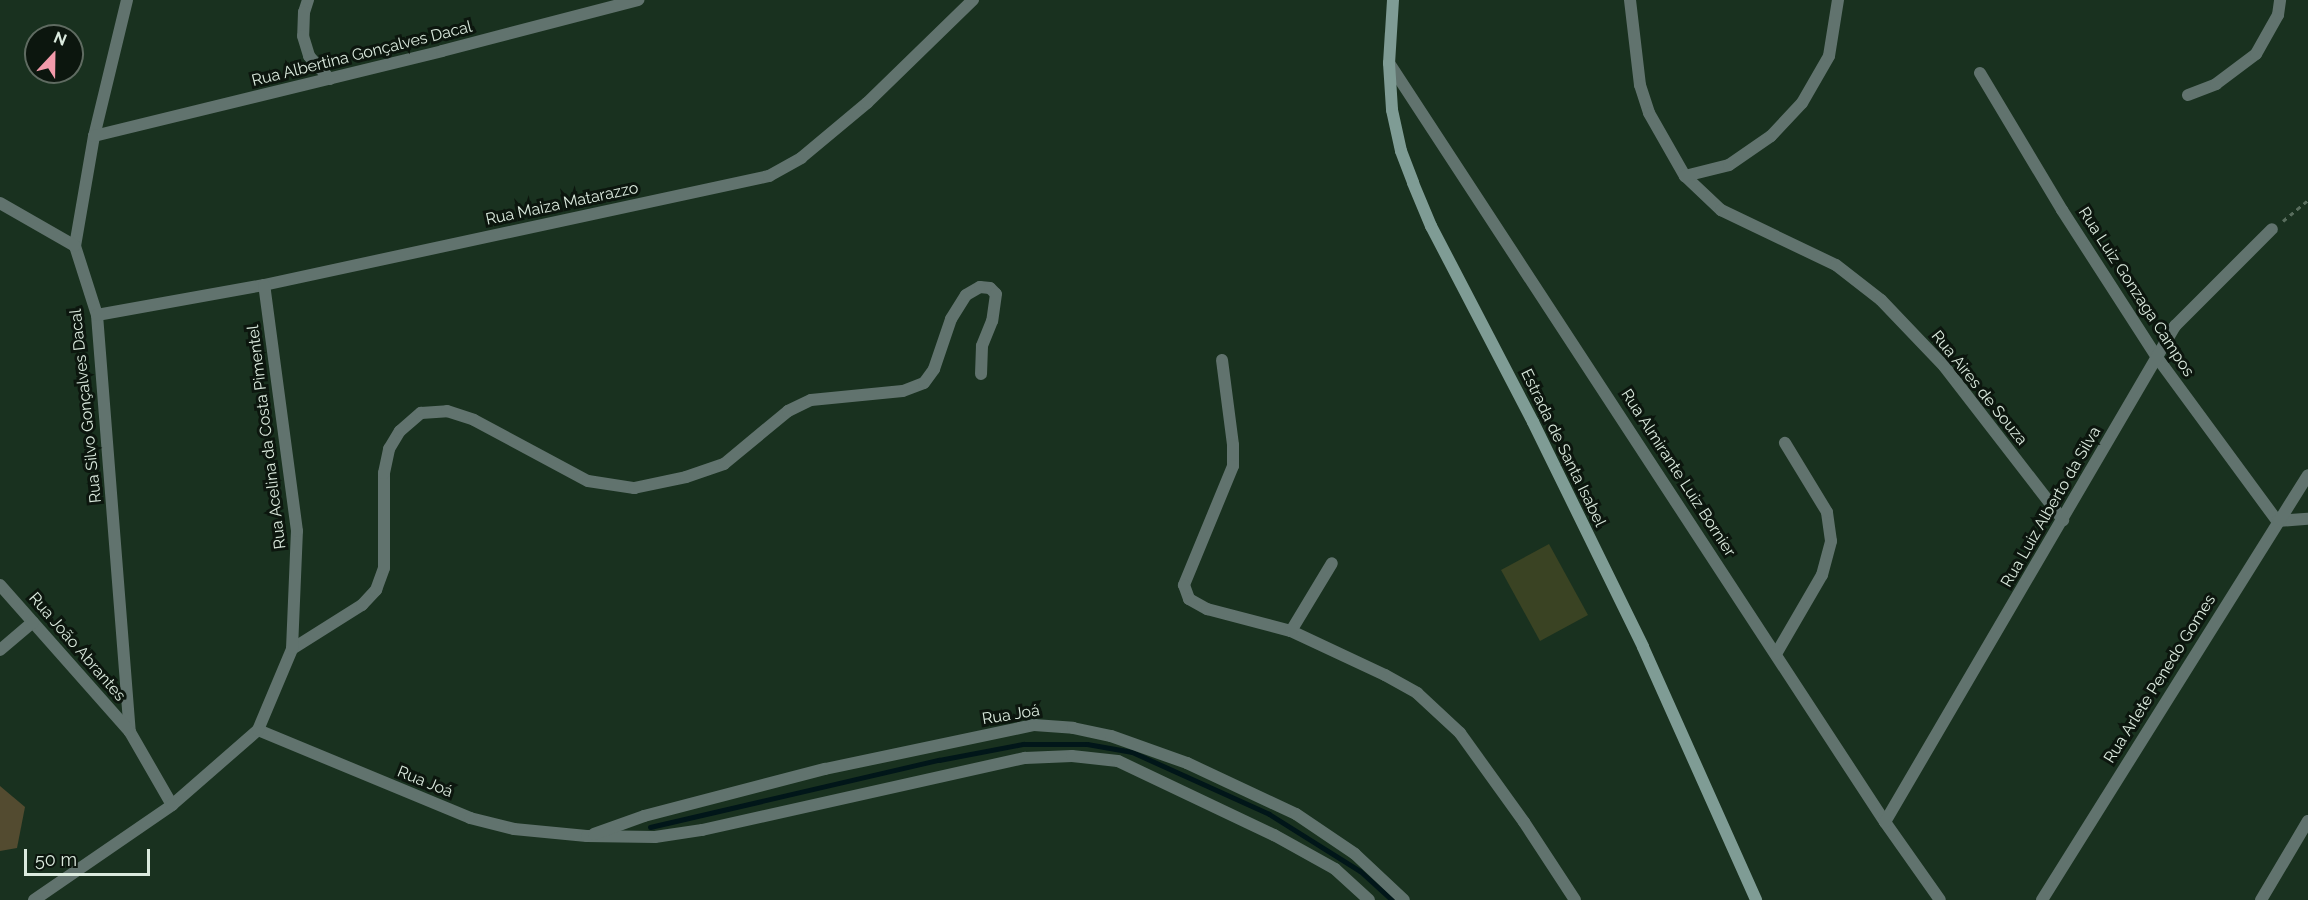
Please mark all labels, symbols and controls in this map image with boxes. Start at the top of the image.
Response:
street label: Rua Albertina Gonçalves Dacal [250,17,474,91]
north arrow [24,24,84,84]
text: N [51,28,69,50]
street label: Rua Maiza Matarazzo [484,178,640,230]
street label: Rua Luiz Gonzaga Campos [2074,204,2198,380]
street label: Rua Silvo Gonçalves Dacal [66,308,106,504]
street label: Rua Acelina da Costa Pimentel [244,324,290,550]
street label: Rua Aires de Souza [1927,327,2031,449]
street label: Estrada de Santa Isabel [1516,366,1610,530]
street label: Rua Almirante Luiz Bornier [1617,386,1739,560]
street label: Rua Luiz Alberto da Silva [1997,423,2105,591]
street label: Rua João Abrantes [24,588,130,706]
street label: Rua Arlete Penedo Gomes [2100,591,2220,767]
street label: Rua Joá [981,701,1041,729]
street label: Rua Joá [394,762,456,802]
scale bar [27,837,153,875]
text: 50 m [35,849,77,870]

